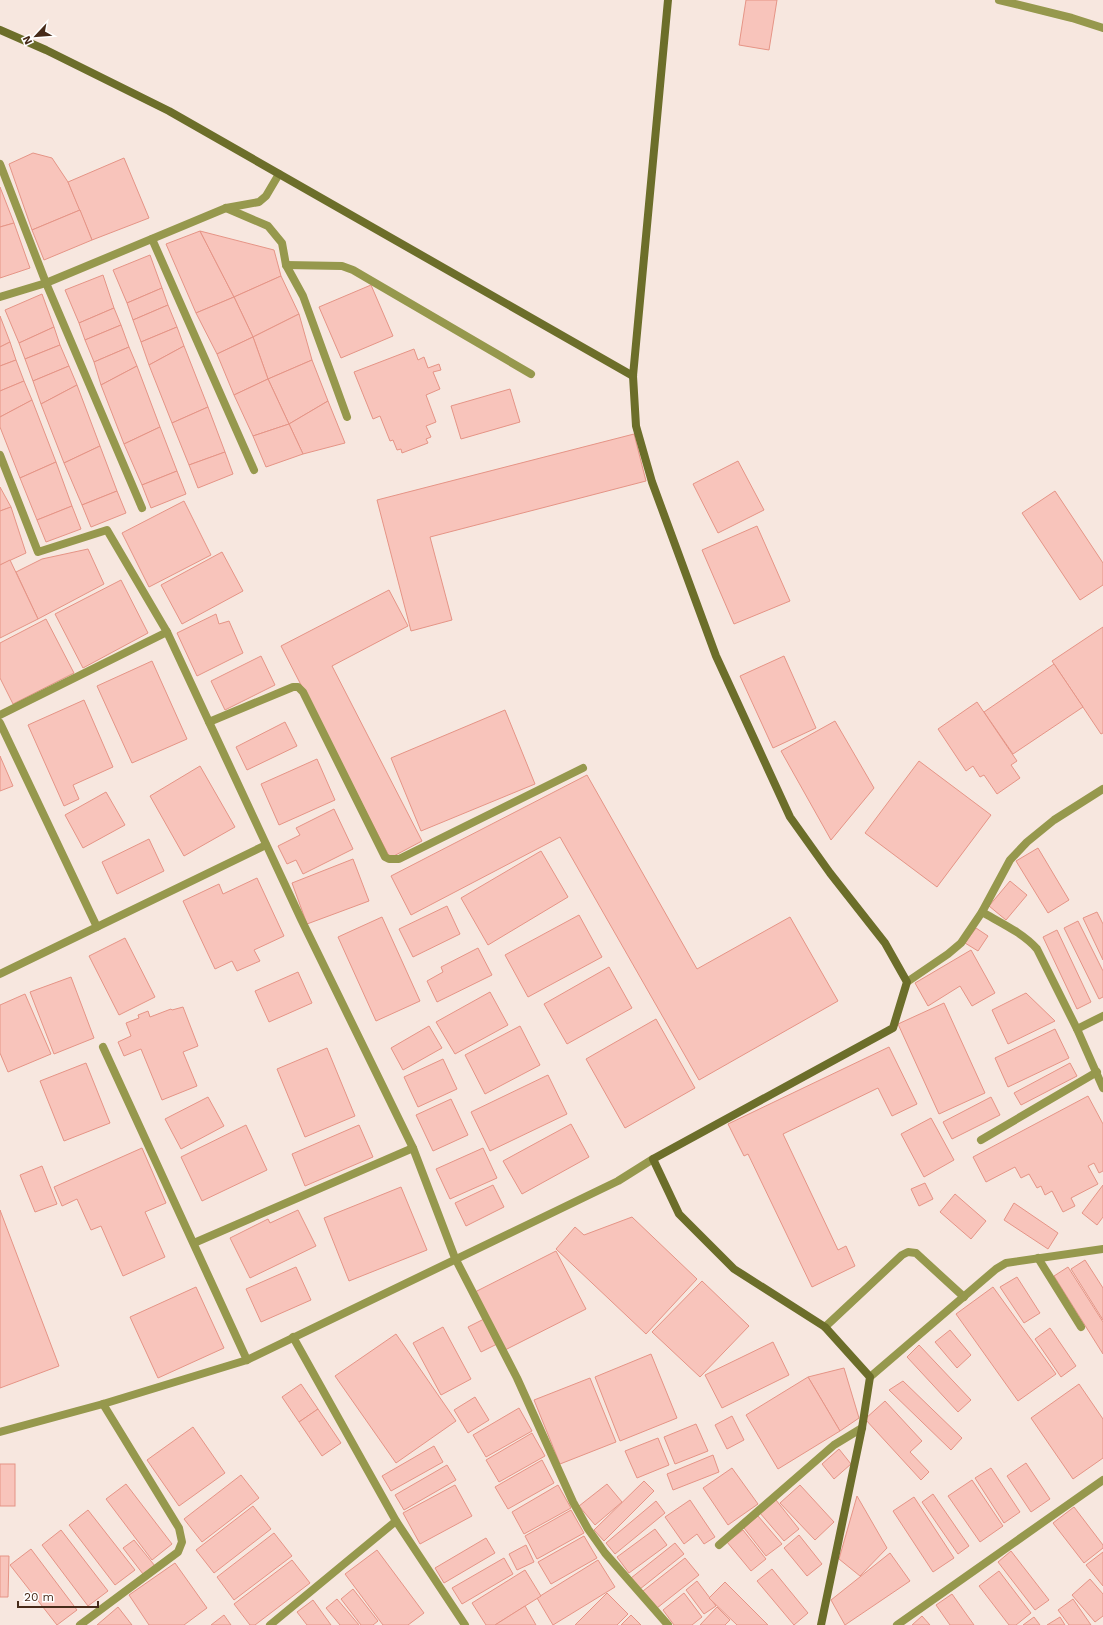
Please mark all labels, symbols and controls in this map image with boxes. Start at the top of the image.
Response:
north arrow [16,16,56,56]
text: N [20,34,35,47]
scale bar [18,1583,98,1609]
text: 20 m [24,1590,54,1604]

